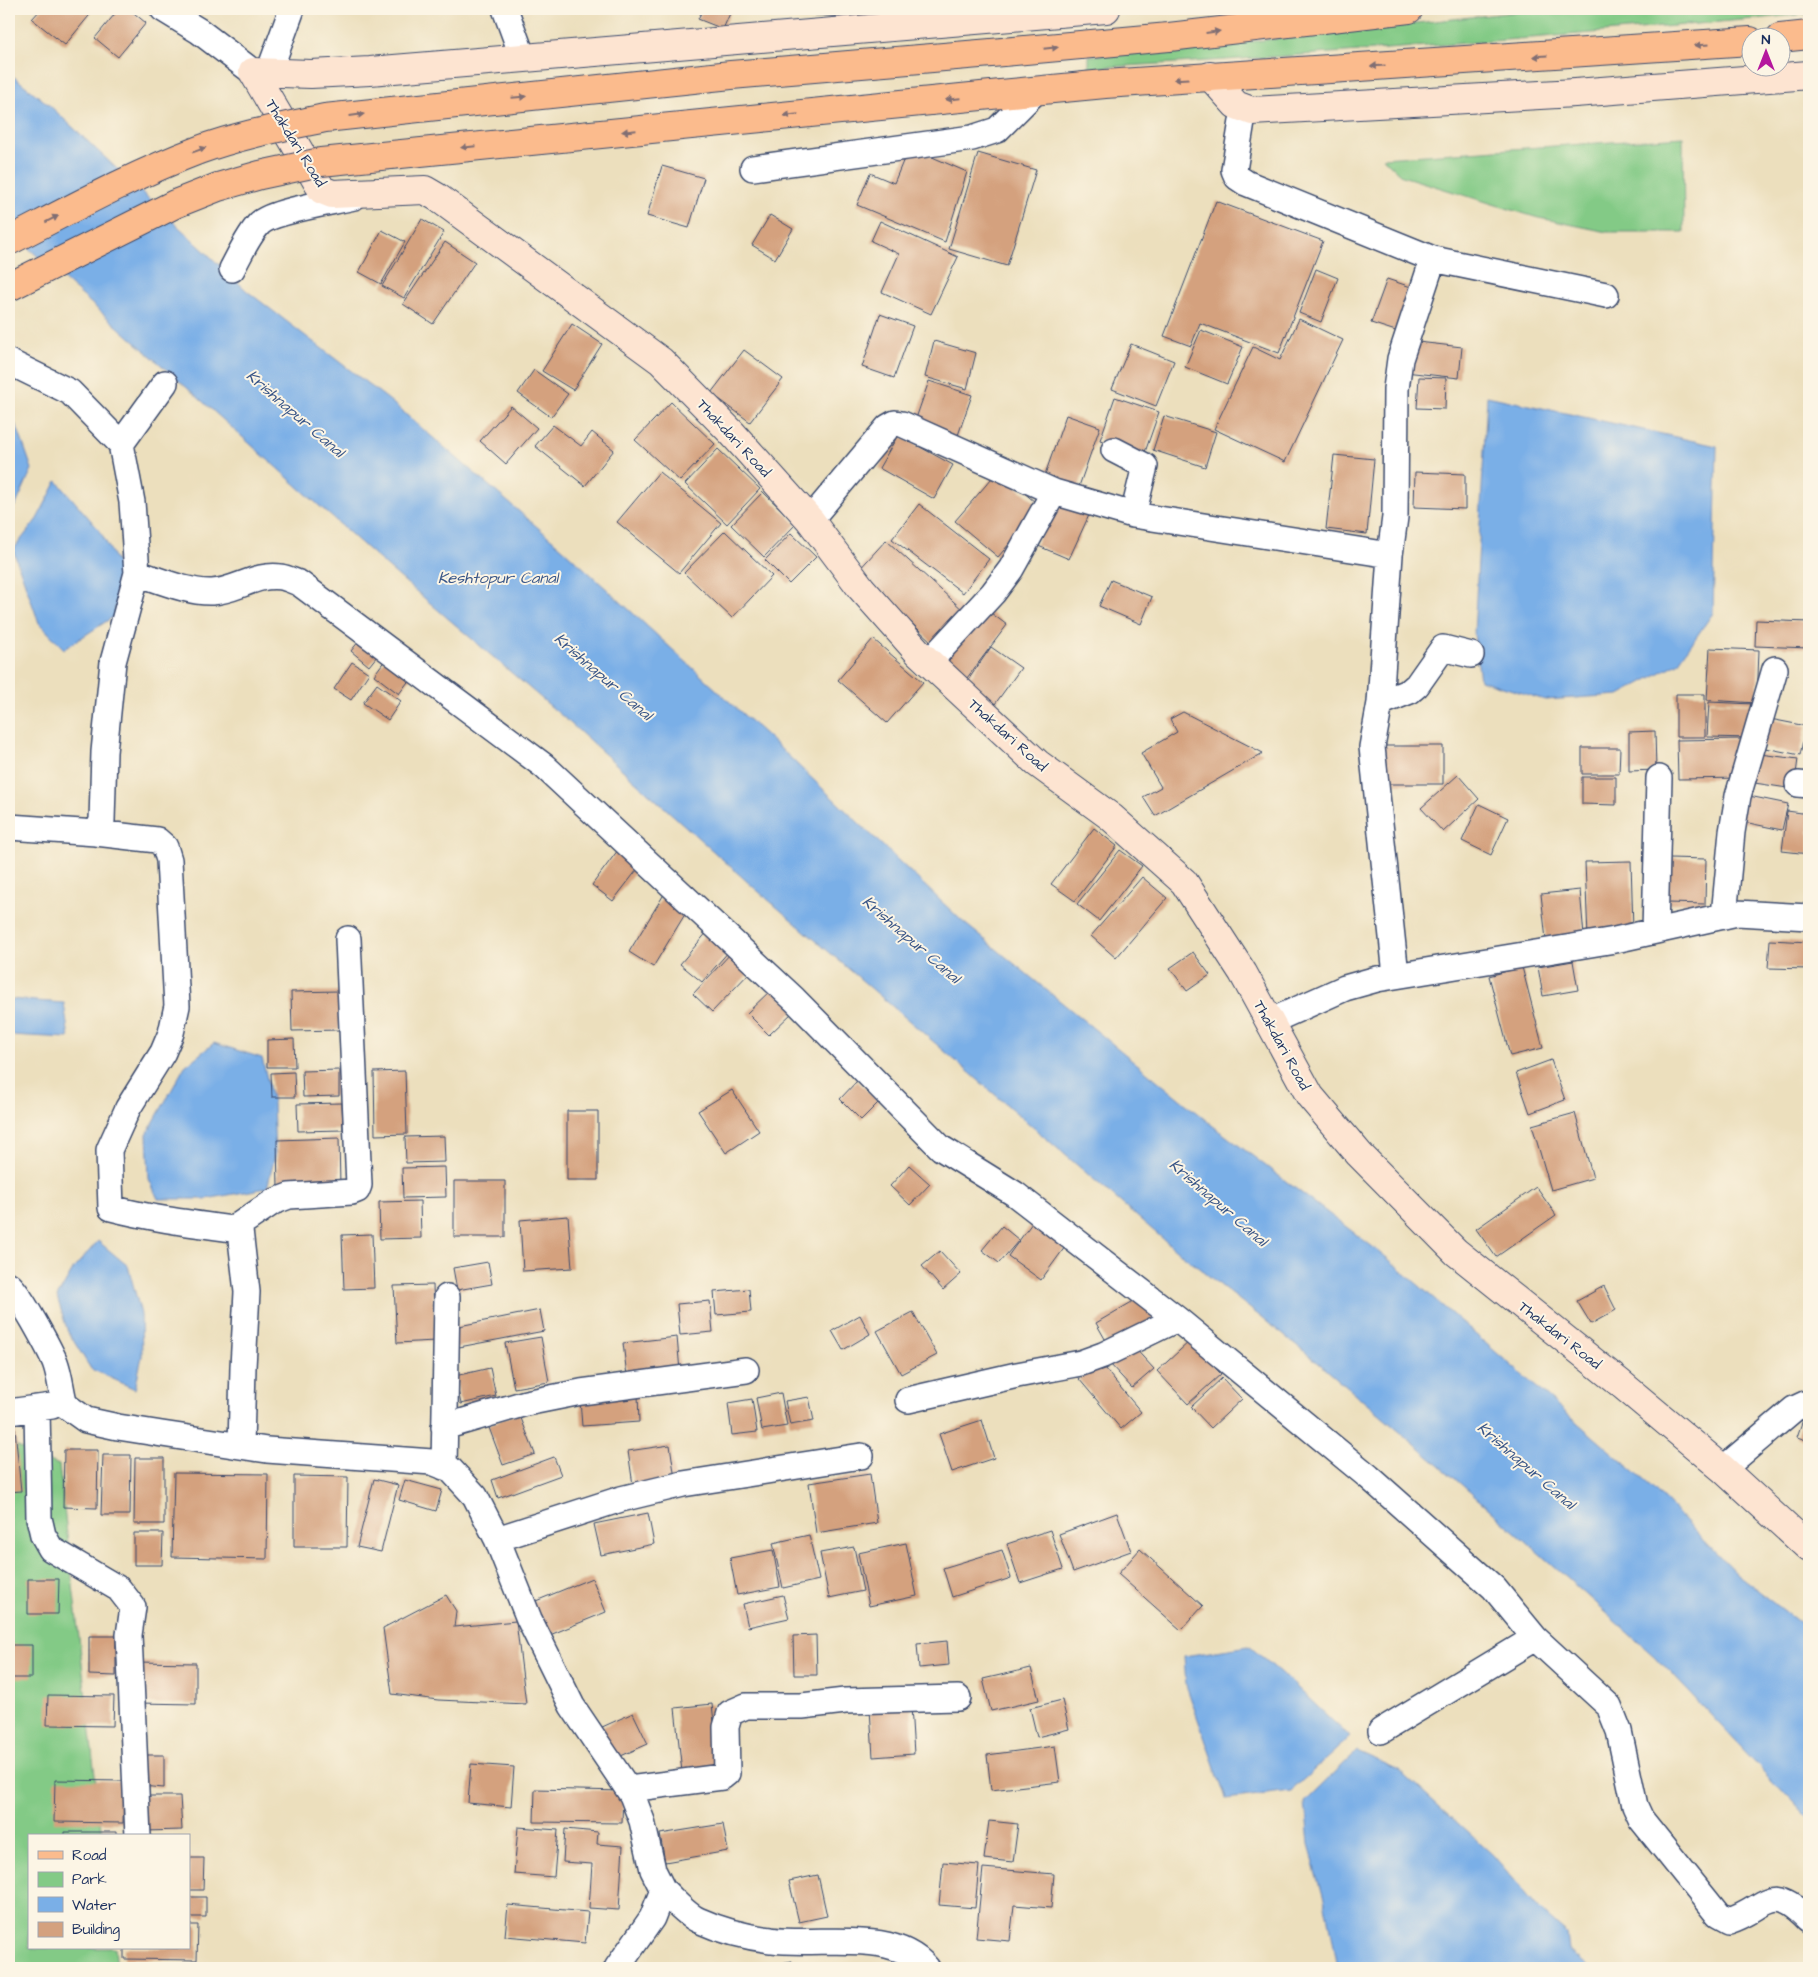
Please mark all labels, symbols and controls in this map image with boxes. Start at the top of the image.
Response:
one-way arrow [1205,28,1221,36]
north arrow [1740,28,1790,78]
text: N [1762,30,1771,50]
one-way arrow [1694,41,1710,49]
one-way arrow [1043,43,1059,51]
one-way arrow [1532,52,1548,60]
one-way arrow [1369,62,1385,70]
one-way arrow [1172,75,1188,83]
one-way arrow [511,93,527,101]
street label: Thakdari Road [260,95,331,191]
one-way arrow [944,95,960,103]
one-way arrow [350,111,366,119]
one-way arrow [783,111,799,119]
one-way arrow [621,127,637,135]
one-way arrow [459,143,475,151]
one-way arrow [192,146,207,153]
one-way arrow [45,215,59,223]
water label: Krishnapur Canal [242,365,351,464]
street label: Thakdari Road [692,395,776,482]
water label: Keshtopur Canal [438,567,561,589]
water label: Krishnapur Canal [550,628,659,727]
street label: Thakdari Road [963,694,1052,777]
water label: Krishnapur Canal [858,891,967,990]
street label: Thakdari Road [1248,996,1315,1094]
water label: Krishnapur Canal [1165,1154,1274,1253]
street label: Thakdari Road [1514,1296,1606,1375]
water label: Krishnapur Canal [1473,1417,1582,1516]
legend [28,1834,190,1950]
text: Road [72,1845,107,1866]
text: Park [72,1869,107,1890]
text: Water [72,1895,116,1916]
text: Building [72,1919,120,1941]

